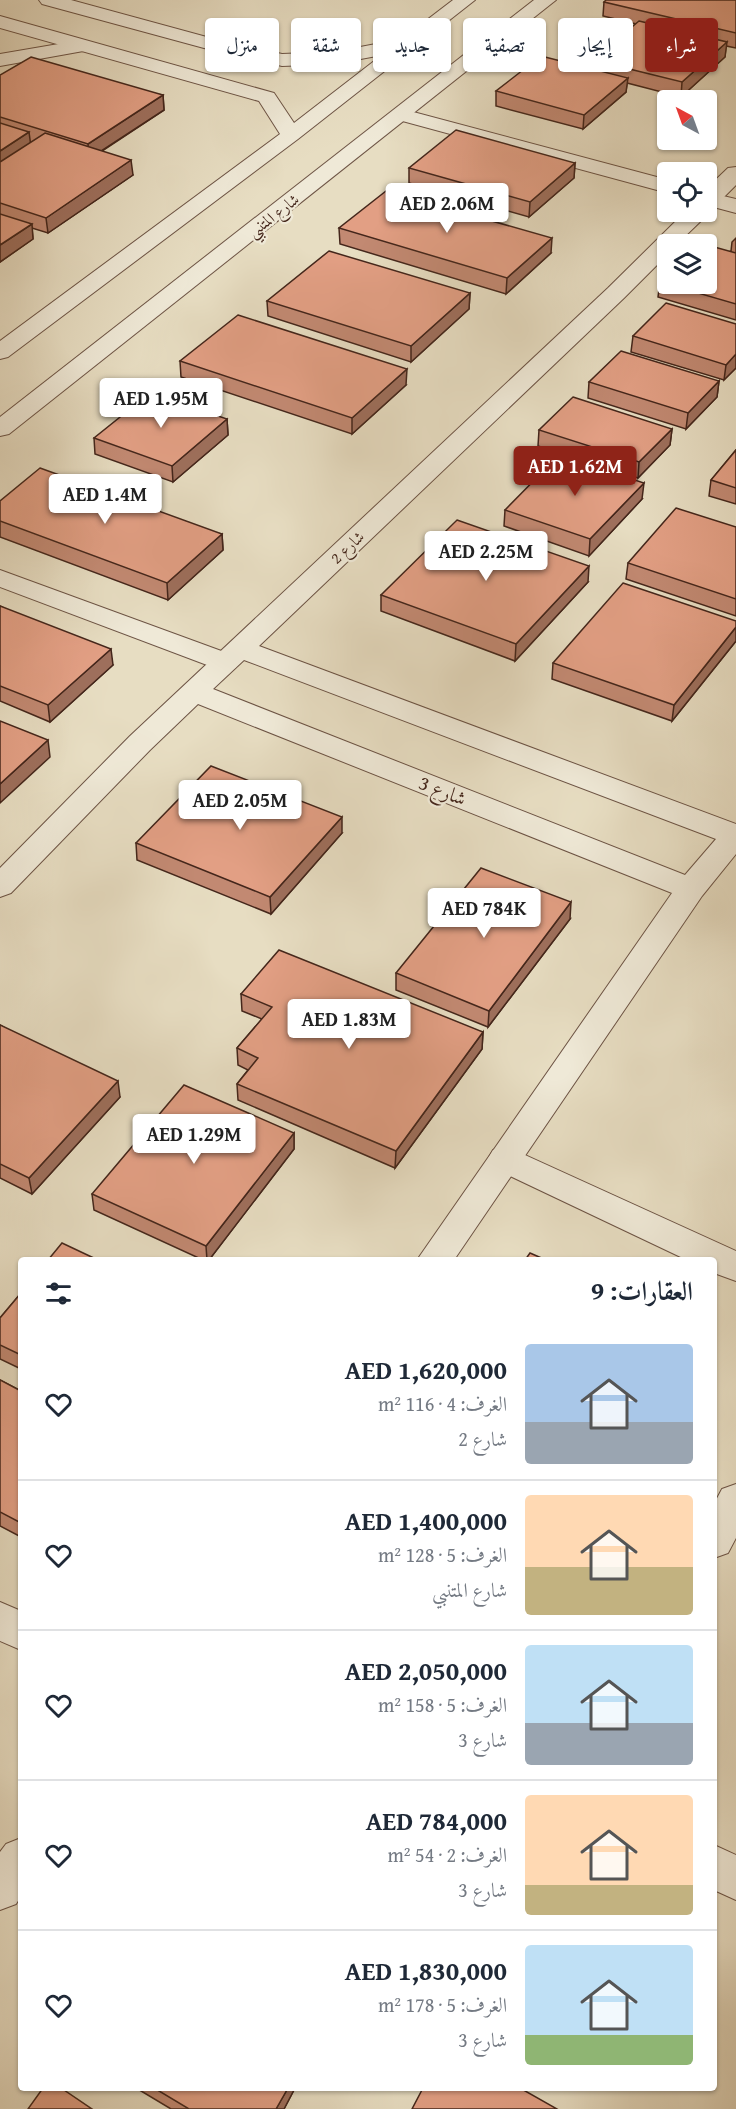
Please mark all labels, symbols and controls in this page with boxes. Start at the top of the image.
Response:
chip: منزل [205,18,279,72]
chip: شقة [291,18,361,72]
chip: جديد [373,18,451,72]
chip: تصفية [463,18,546,72]
chip: إيجار [558,18,633,72]
chip: شراء [645,18,718,72]
north arrow [657,90,717,150]
map controls [657,90,717,294]
button: locate [657,162,717,222]
pin: AED 2.06M [378,183,516,234]
street label: شارع المتنبي [242,187,306,246]
text: AED 2.06M [400,188,494,217]
button: layers [657,234,717,294]
pin: AED 1.95M [92,378,230,429]
text: AED 1.95M [114,383,208,412]
pin: AED 1.62M [506,446,644,497]
text: AED 1.62M [528,451,622,480]
pin: AED 1.4M [43,474,167,525]
text: AED 1.4M [63,479,147,508]
street label: شارع 2 [325,525,371,571]
pin: AED 2.25M [417,531,555,582]
text: AED 2.25M [439,536,533,565]
street label: شارع 3 [413,767,471,816]
pin: AED 2.05M [171,780,309,831]
text: AED 2.05M [193,785,287,814]
pin: AED 784K [422,888,546,939]
text: AED 784K [442,893,526,922]
pin: AED 1.83M [280,999,418,1050]
text: AED 1.83M [302,1004,396,1033]
pin: AED 1.29M [125,1114,263,1165]
text: AED 1.29M [147,1119,241,1148]
text: العقارات: 9 [591,1271,693,1310]
icon: filters [42,1277,75,1310]
text: AED 1,620,000 [345,1350,507,1389]
icon: home [573,1368,645,1440]
icon: heart [42,1388,75,1421]
text: الغرف: 4 · 116 m² [378,1389,507,1418]
text: شارع 2 [458,1424,507,1453]
text: AED 1,400,000 [345,1501,507,1540]
icon: home [573,1519,645,1591]
icon: heart [42,1539,75,1572]
text: الغرف: 5 · 128 m² [378,1540,507,1569]
text: شارع المتنبي [432,1575,507,1604]
text: AED 2,050,000 [345,1651,507,1690]
icon: home [573,1669,645,1741]
icon: heart [42,1689,75,1722]
text: الغرف: 5 · 158 m² [378,1690,507,1719]
text: شارع 3 [458,1725,507,1754]
text: AED 784,000 [366,1801,507,1840]
icon: home [573,1819,645,1891]
icon: heart [42,1839,75,1872]
text: الغرف: 2 · 54 m² [388,1840,507,1869]
text: شارع 3 [458,1875,507,1904]
text: AED 1,830,000 [345,1951,507,1990]
icon: home [573,1969,645,2041]
icon: heart [42,1989,75,2022]
text: الغرف: 5 · 178 m² [378,1990,507,2019]
text: شارع 3 [458,2025,507,2054]

